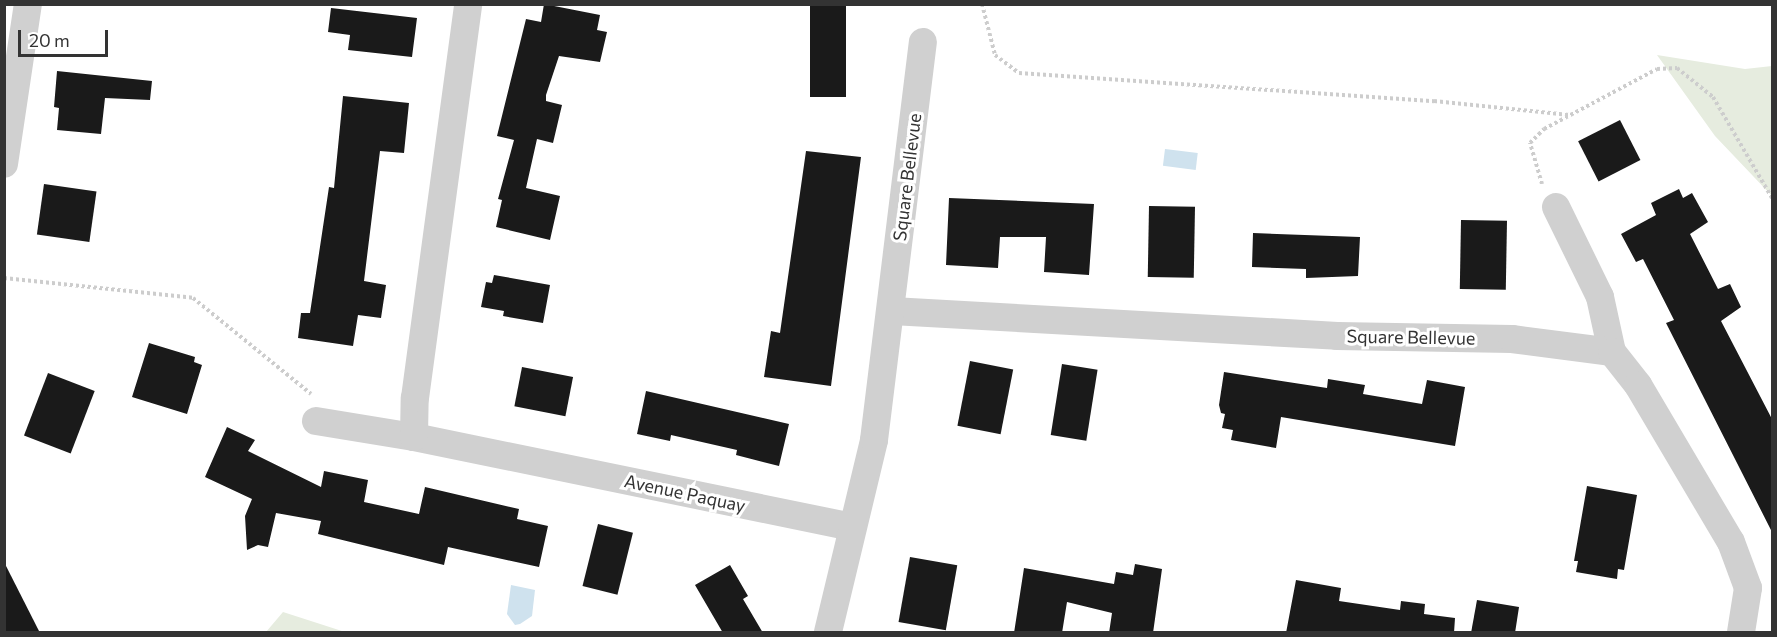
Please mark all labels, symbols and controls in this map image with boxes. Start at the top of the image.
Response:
scale bar [21,18,111,56]
text: 20 m [29,29,70,51]
street label: Square Bellevue [888,112,926,242]
street label: Square Bellevue [1346,325,1476,349]
street label: Avenue Paquay [622,470,748,516]

